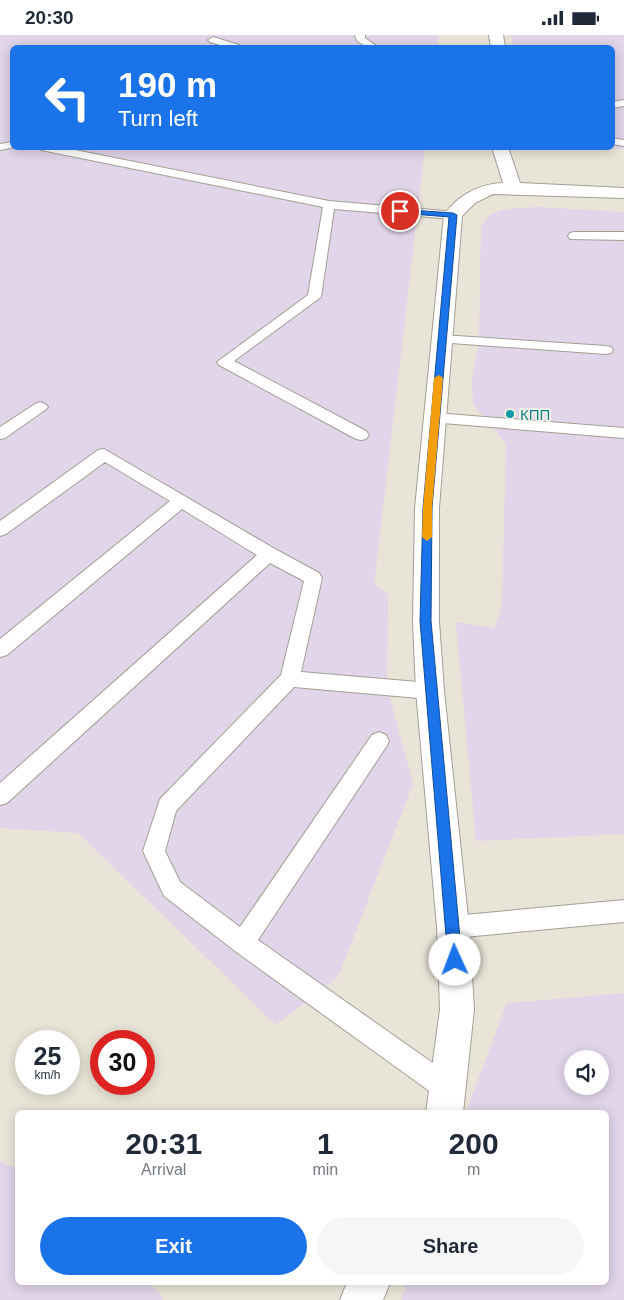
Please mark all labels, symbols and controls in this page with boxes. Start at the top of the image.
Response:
text: 20:30 [25,7,74,28]
icon: left [35,65,100,130]
text: 190 m [118,65,217,104]
text: Turn left [118,106,198,131]
pin [379,190,421,232]
icon: arrive [386,197,414,225]
place label: КПП [520,406,550,423]
marker: КПП [504,408,516,420]
position arrow [428,933,480,985]
speed limit sign: 30 [90,1030,155,1095]
text: 25 [34,1042,61,1070]
map controls [564,1050,609,1095]
button: sound [564,1050,609,1095]
text: km/h [34,1068,61,1082]
text: 20:31 [125,1127,202,1160]
text: 1 [317,1127,334,1160]
text: 200 [449,1127,499,1160]
text: Arrival [141,1161,186,1178]
text: min [312,1161,338,1178]
text: m [467,1161,480,1178]
button: Exit [40,1217,307,1275]
button: Share [317,1217,584,1275]

